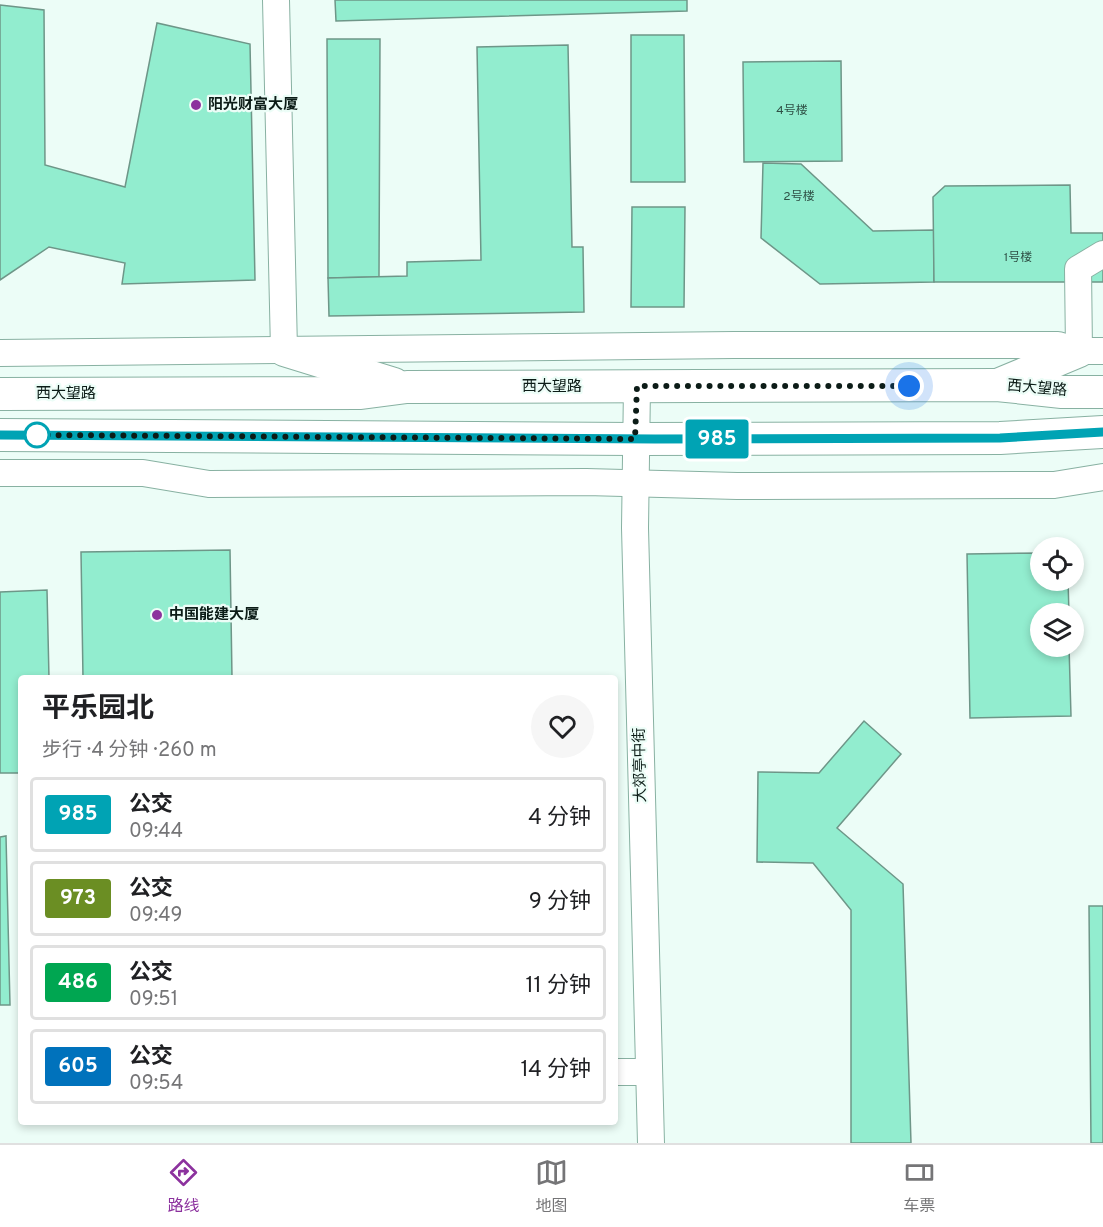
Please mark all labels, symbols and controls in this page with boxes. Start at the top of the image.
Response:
place label: 阳光财富大厦 [208,96,298,115]
marker: 阳光财富大厦 [189,98,203,112]
house number: 4号楼 [776,103,808,119]
house number: 2号楼 [783,189,815,205]
house number: 1号楼 [1004,250,1032,266]
your location [894,371,924,401]
street label: 西大望路 [1006,377,1068,401]
street label: 西大望路 [522,378,582,397]
street label: 西大望路 [36,385,96,404]
line badge: 985 [682,420,752,458]
unlabelled marker [24,422,50,448]
text: 985 [698,426,736,453]
map controls [1030,537,1084,657]
button: locate [1030,537,1084,591]
button: layers [1030,603,1084,657]
place label: 中国能建大厦 [169,605,259,625]
marker: 中国能建大厦 [150,608,164,622]
text: 平乐园北 [42,692,154,728]
button: heart [531,695,594,758]
street label: 大郊亭中街 [631,727,651,803]
text: 步行 · 4 分钟 · 260 m [42,738,217,764]
text: 公交 [129,792,173,819]
text: 985 [59,801,97,828]
text: 4 分钟 [528,805,591,832]
text: 09:44 [129,819,183,845]
text: 公交 [129,876,173,903]
text: 973 [60,885,96,912]
text: 9 分钟 [529,889,591,916]
text: 09:49 [129,903,182,929]
text: 公交 [129,960,173,987]
text: 486 [58,969,98,996]
text: 11 分钟 [525,973,591,1000]
text: 09:51 [129,987,178,1013]
text: 公交 [129,1044,173,1071]
text: 605 [58,1053,98,1080]
text: 14 分钟 [520,1057,591,1084]
text: 09:54 [129,1071,184,1097]
tab: 路线 [167,1156,200,1217]
tab: 地图 [535,1156,568,1217]
tab: 车票 [903,1156,936,1217]

